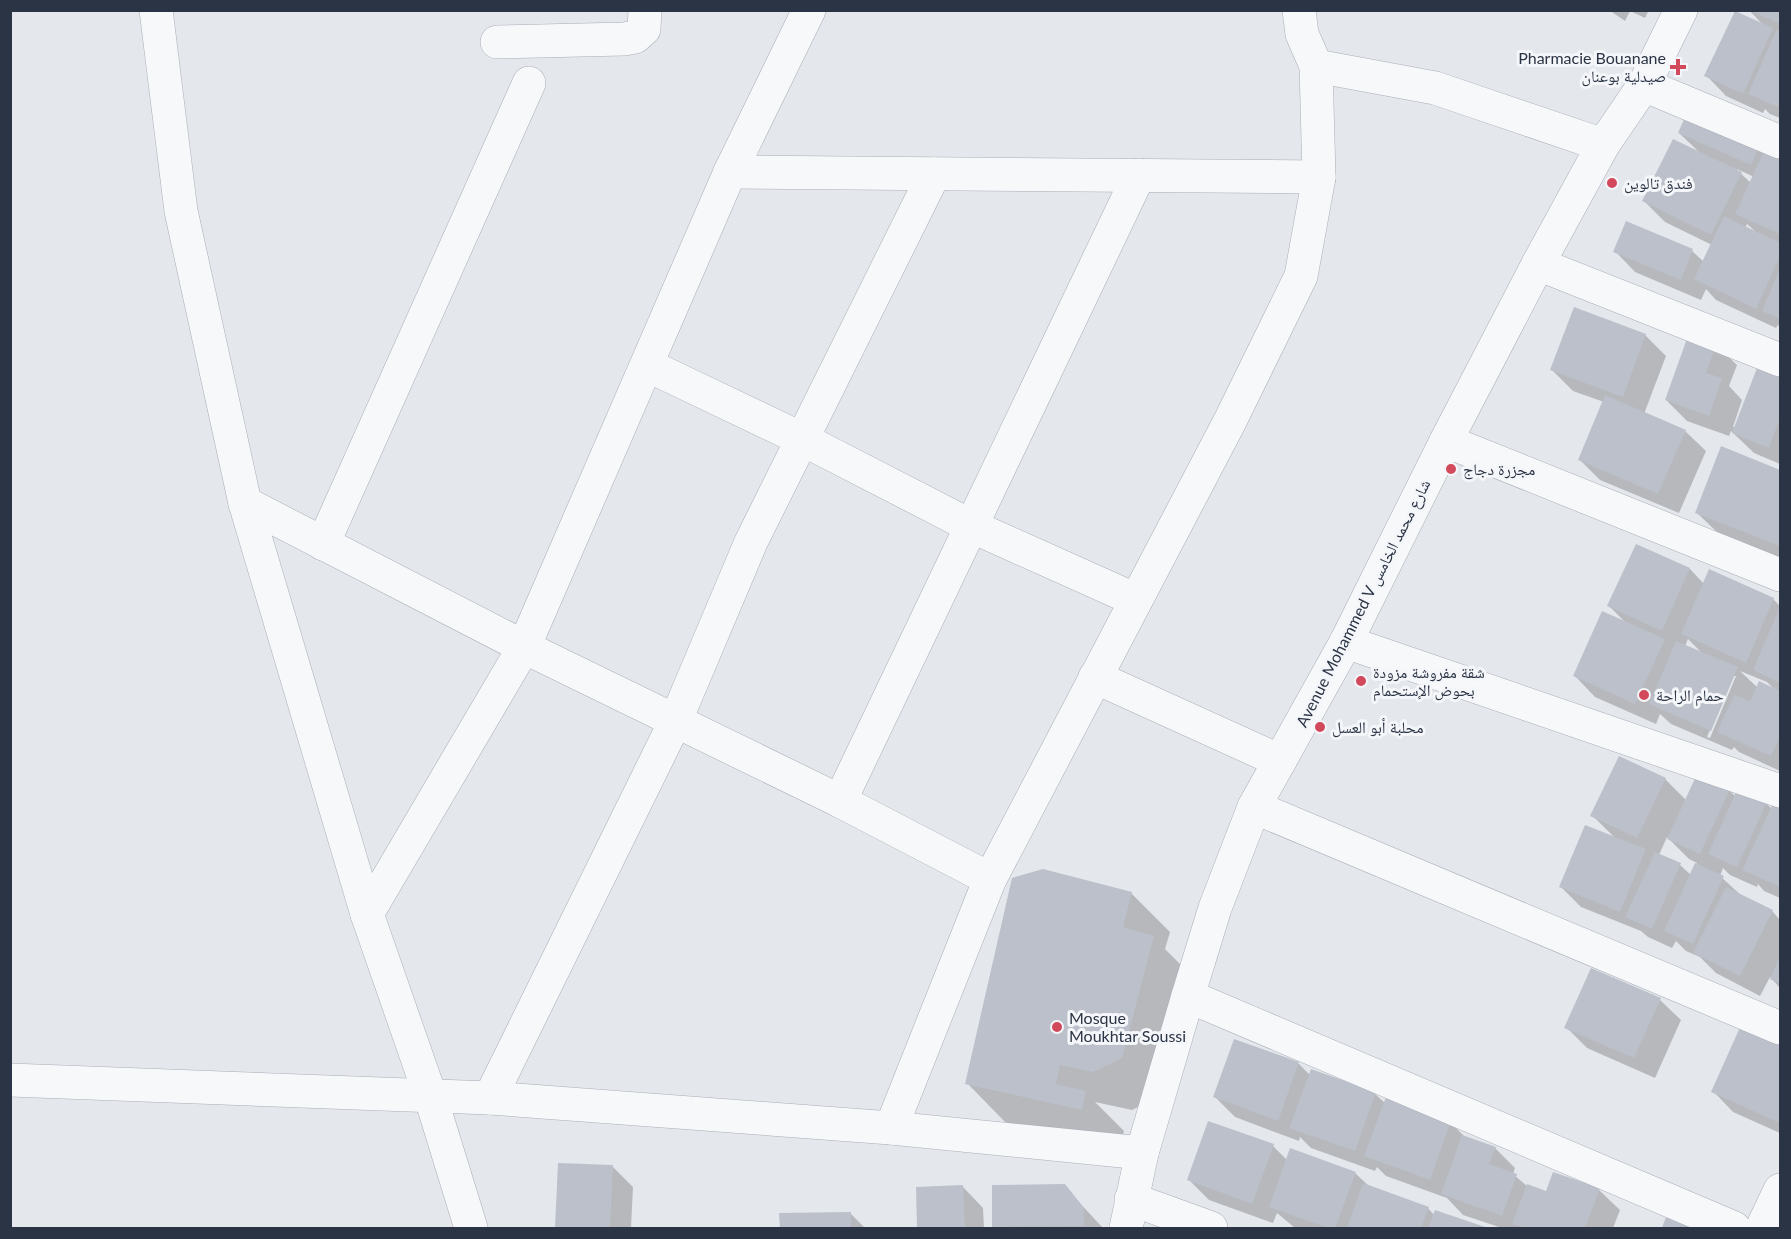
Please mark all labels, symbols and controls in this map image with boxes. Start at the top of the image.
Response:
place label: Pharmacie Bouanane صيدلية بوعنان [1518,48,1666,87]
marker: Pharmacie Bouanane صيدلية بوعنان [1671,60,1685,74]
place label: فندق تالوين [1624,173,1693,194]
marker: فندق تالوين [1605,176,1619,190]
place label: مجزرة دجاج [1463,459,1535,480]
marker: مجزرة دجاج [1444,462,1458,476]
street label: Avenue Mohammed V شارع محمد الخامس [1292,476,1435,731]
place label: شقة مفروشة مزودة بحوض الإستحمام [1373,662,1485,701]
marker: شقة مفروشة مزودة بحوض الإستحمام [1354,674,1368,688]
place label: حمام الراحة [1656,685,1724,706]
marker: حمام الراحة [1637,688,1651,702]
place label: محلبة أبو العسل [1332,717,1424,738]
marker: محلبة أبو العسل [1313,720,1327,734]
place label: Mosque Moukhtar Soussi [1069,1008,1186,1045]
marker: Mosque Moukhtar Soussi [1050,1020,1064,1034]

